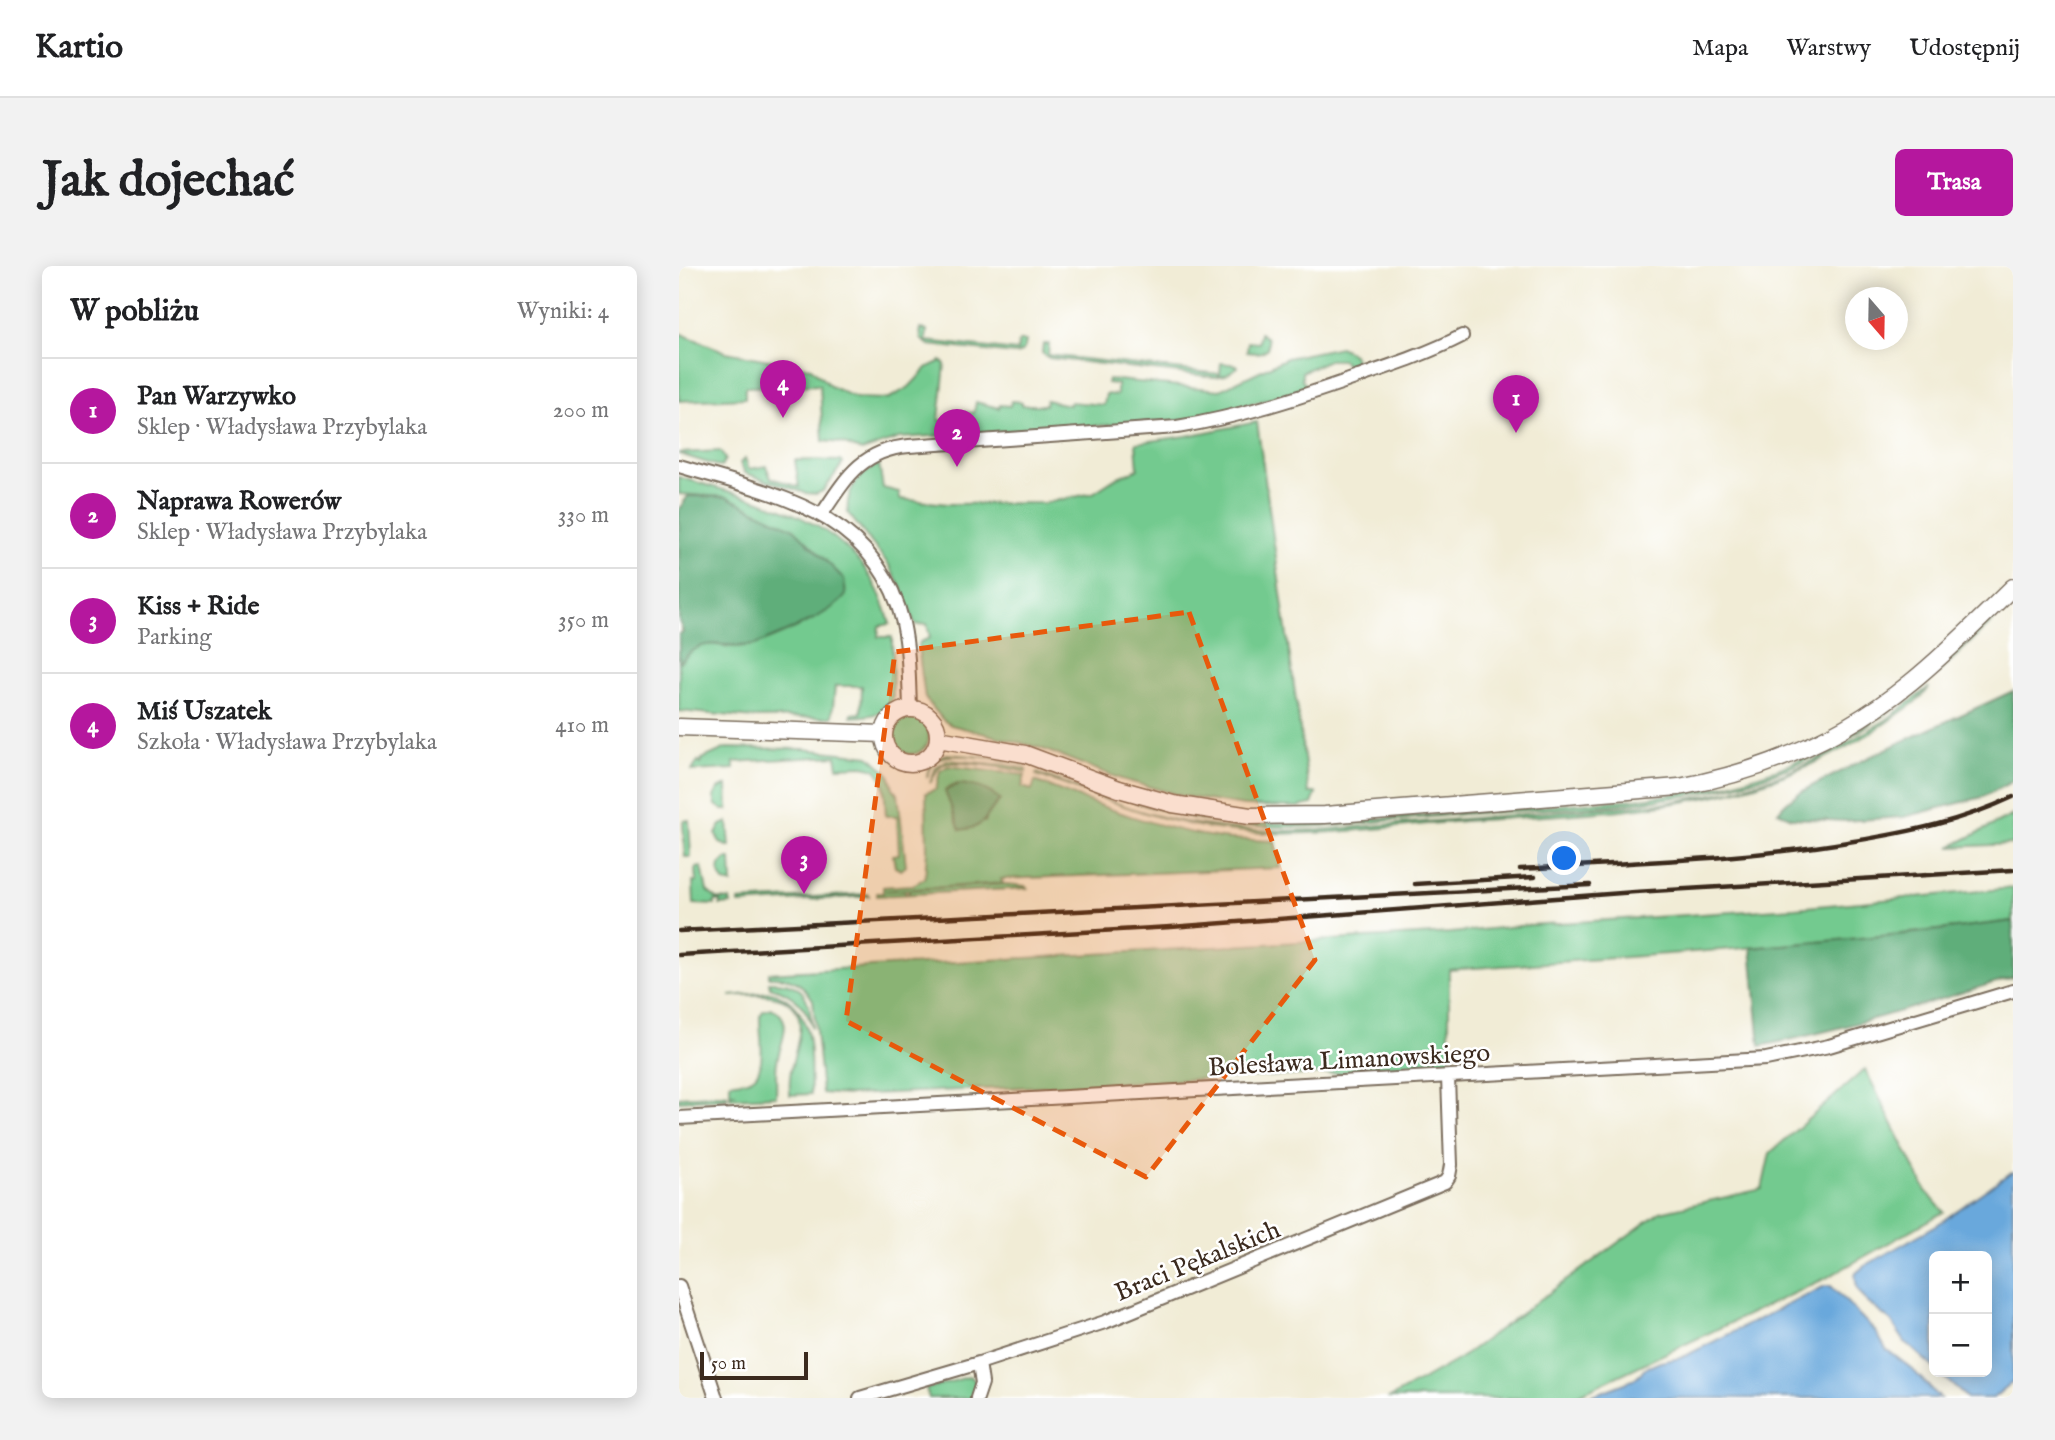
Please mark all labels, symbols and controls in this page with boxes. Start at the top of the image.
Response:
text: Kartio [35,27,123,69]
text: Mapa [1692,33,1748,64]
text: Warstwy [1786,33,1871,64]
text: Udostępnij [1909,33,2020,64]
button: Trasa [1895,149,2013,216]
text: Jak dojechać [42,151,295,213]
north arrow [1845,287,1908,350]
text: W pobliżu [70,293,199,331]
text: Wyniki: 4 [517,297,609,326]
pin: 4 [760,360,806,418]
pin: 1 [1493,375,1539,433]
text: Pan Warzywko [137,380,296,413]
text: 1 [89,396,97,425]
text: 200 m [553,396,609,425]
pin: 2 [934,409,980,467]
text: Sklep · Władysława Przybylaka [137,413,427,442]
text: Naprawa Rowerów [137,485,341,518]
text: 2 [88,501,98,530]
text: 330 m [558,501,609,530]
text: Sklep · Władysława Przybylaka [137,518,427,547]
text: Kiss + Ride [137,590,259,623]
text: 3 [89,606,97,635]
text: 350 m [558,606,609,635]
text: Parking [137,623,212,652]
text: Miś Uszatek [137,695,272,728]
text: 4 [87,711,99,740]
text: 410 m [555,711,609,740]
text: Szkoła · Władysława Przybylaka [137,728,437,757]
pin: 3 [781,836,827,894]
your location [1547,841,1581,875]
street label: Bolesława Limanowskiego [1207,1037,1491,1084]
street label: Braci Pękalskich [1110,1213,1285,1310]
map controls [1929,1251,1992,1377]
button: + [1929,1251,1992,1314]
button: − [1929,1314,1992,1377]
scale bar [700,1349,809,1381]
text: 50 m [711,1352,746,1376]

